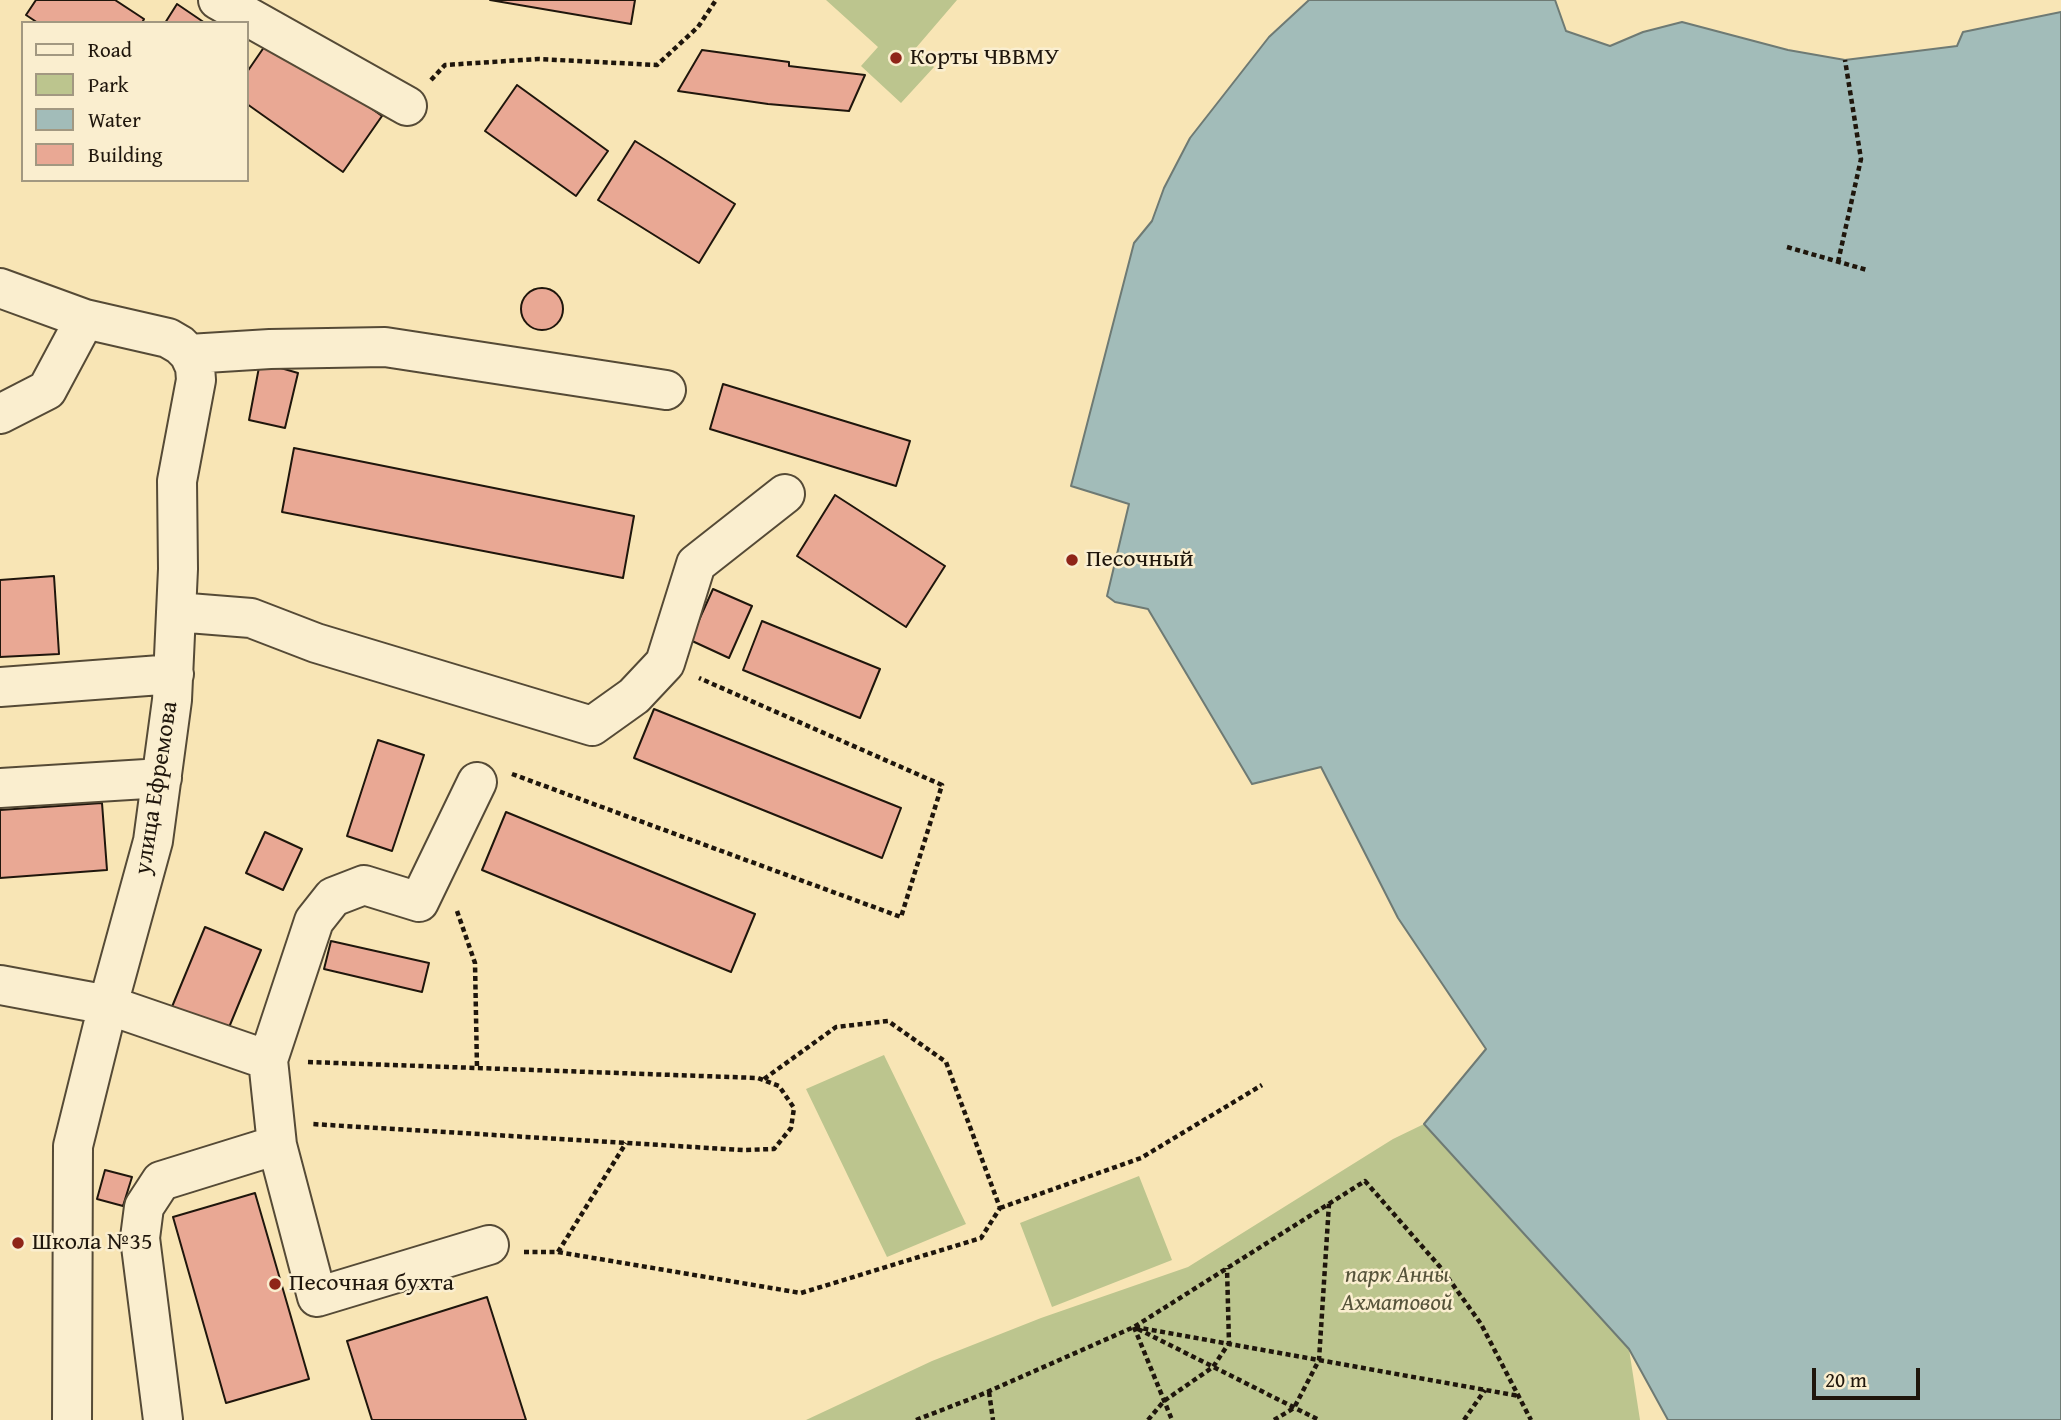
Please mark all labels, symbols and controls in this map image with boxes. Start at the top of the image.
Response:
legend [21,21,248,182]
text: Road [88,34,132,65]
place label: Корты ЧВВМУ [910,44,1059,72]
marker: Корты ЧВВМУ [888,50,904,66]
text: Park [88,69,129,100]
text: Water [88,104,141,135]
text: Building [88,139,162,170]
place label: Песочный [1086,546,1193,574]
marker: Песочный [1064,552,1080,568]
street label: улица Ефремова [129,699,185,877]
place label: Школа №35 [32,1229,153,1257]
marker: Школа №35 [10,1235,26,1251]
park label: парк Анны Ахматовой [1341,1262,1453,1318]
place label: Песочная бухта [289,1270,454,1298]
marker: Песочная бухта [267,1276,283,1292]
scale bar [1816,1354,1924,1398]
text: 20 m [1825,1364,1867,1395]

